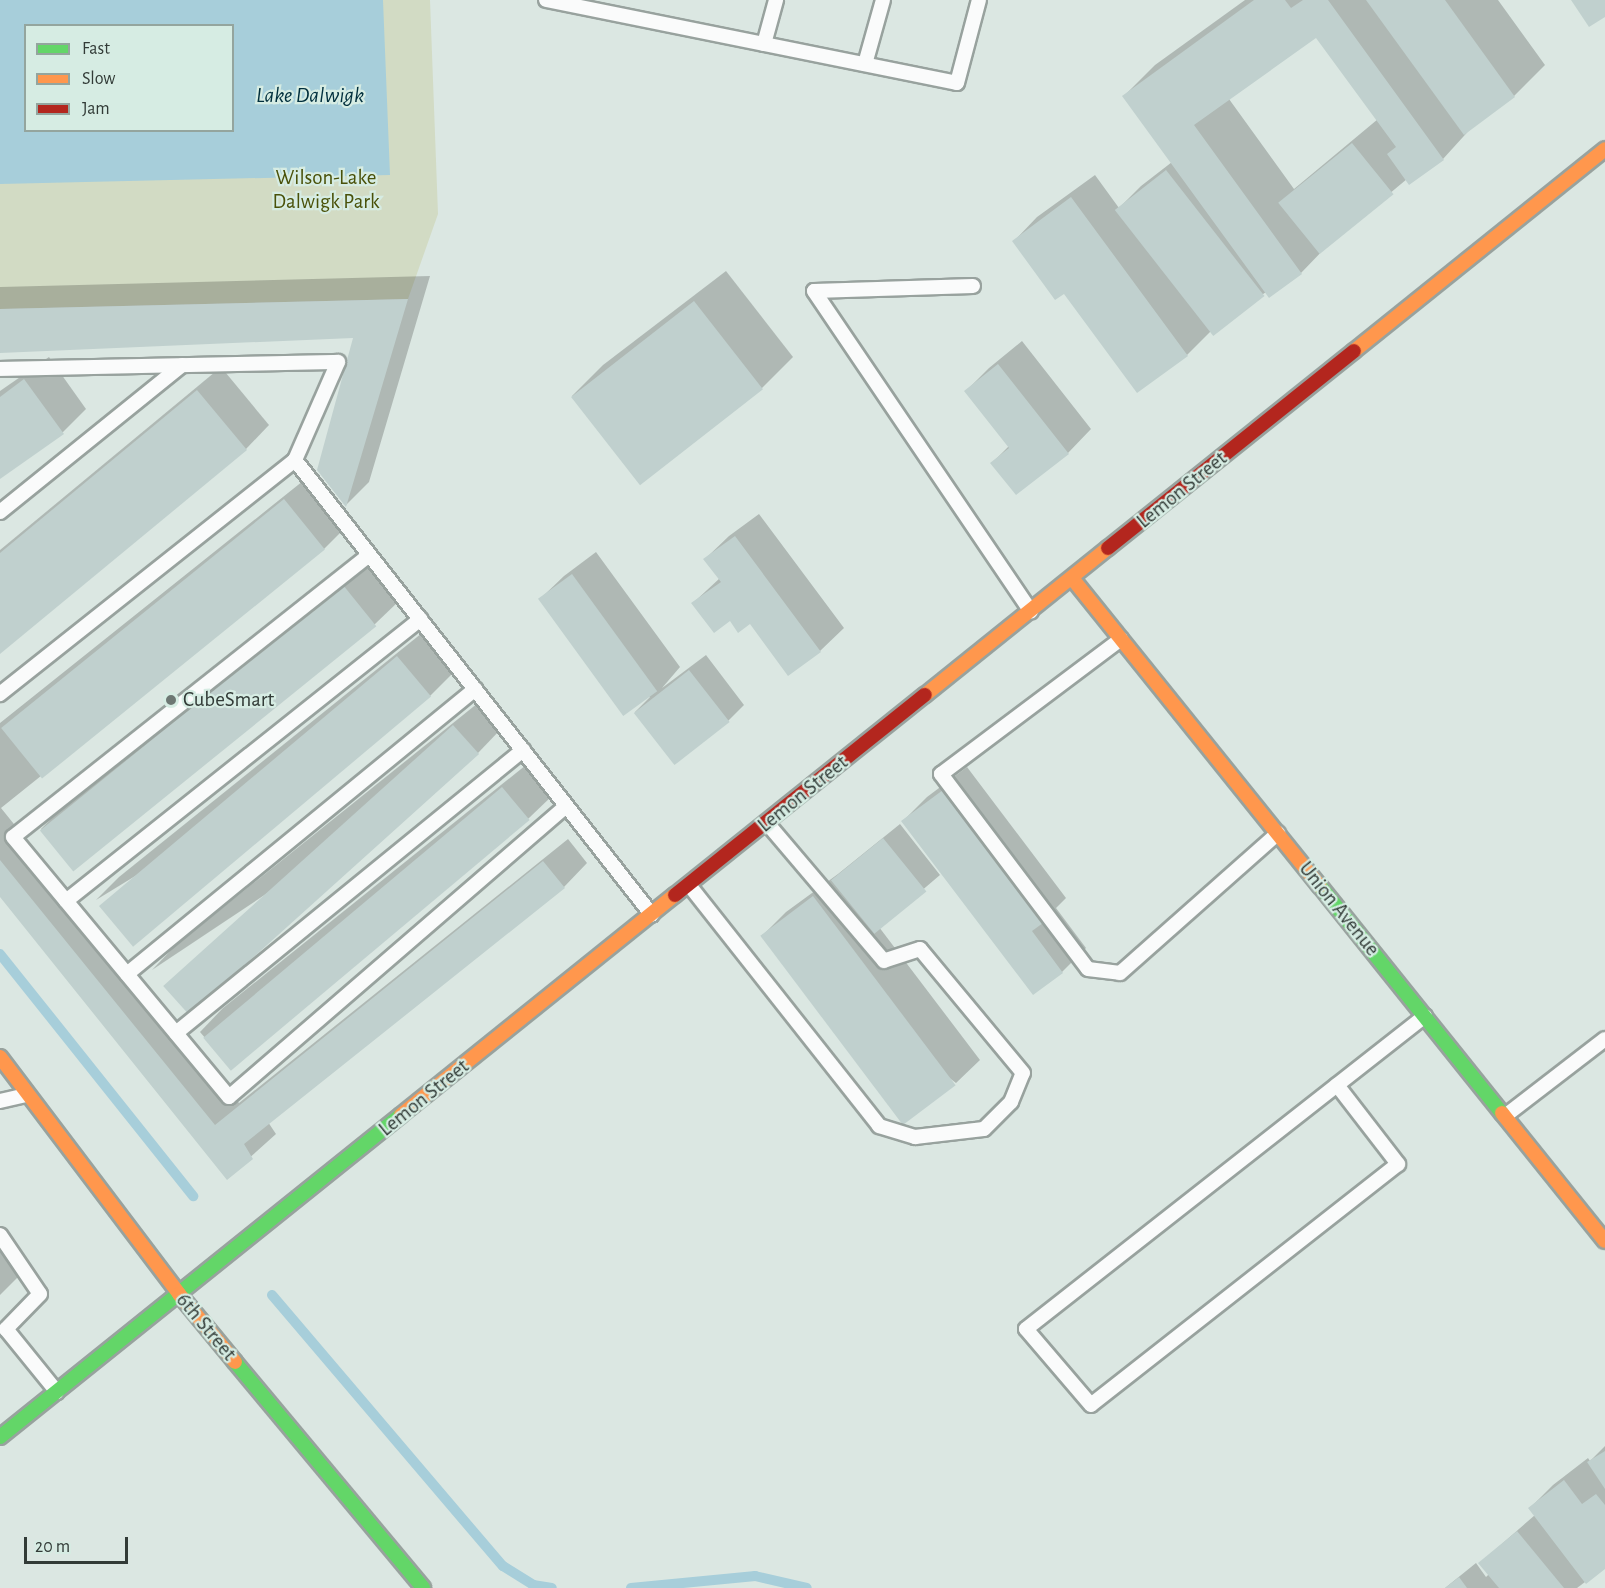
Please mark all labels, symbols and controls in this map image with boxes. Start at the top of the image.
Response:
legend [24,24,234,132]
text: Fast [82,40,110,58]
text: Slow [82,70,115,88]
water label: Lake Dalwigk [256,83,364,109]
text: Jam [82,100,110,118]
park label: Wilson-Lake Dalwigk Park [272,165,380,215]
street label: Lemon Street [1132,446,1232,534]
place label: CubeSmart [183,687,274,713]
marker: CubeSmart [164,693,178,707]
street label: Lemon Street [753,750,853,838]
street label: Union Avenue [1293,857,1385,961]
street label: Lemon Street [374,1054,474,1142]
street label: 6th Street [171,1288,241,1366]
scale bar [27,1525,130,1563]
text: 20 m [35,1538,70,1556]

